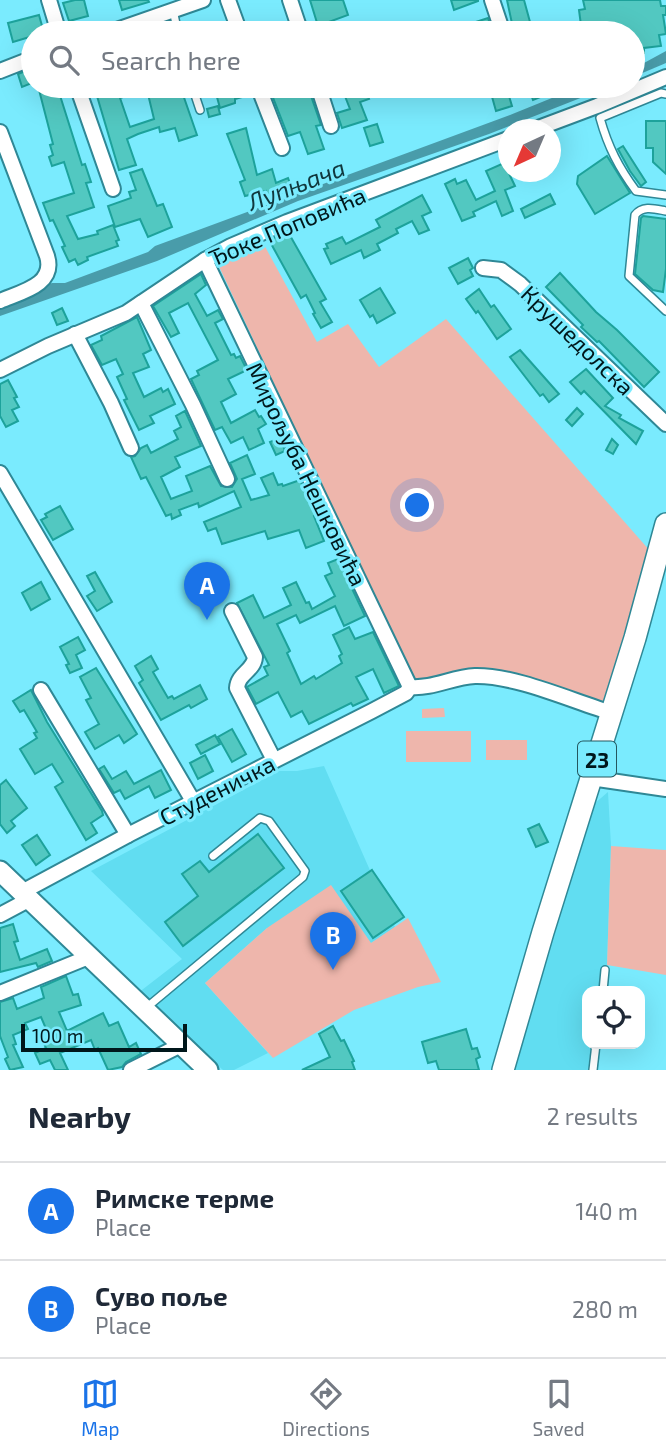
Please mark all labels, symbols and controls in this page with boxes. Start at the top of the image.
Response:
search box [21,21,645,98]
icon: search [45,41,83,79]
text: Search here [101,44,241,75]
north arrow [498,119,561,182]
water label: Лупњача [242,152,349,216]
street label: Ђоке Поповића [204,180,370,272]
street label: Крушедолска [515,279,640,401]
street label: Мирољуба Нешковића [240,358,373,591]
your location [400,488,434,522]
pin: A [184,562,230,620]
road number: 23 [578,742,616,776]
street label: Студеничка [155,749,280,832]
pin: B [310,912,356,970]
map controls [582,986,645,1049]
button: locate [582,986,645,1049]
scale bar [21,1021,187,1053]
text: 100 m [32,1024,83,1047]
text: Nearby [28,1098,131,1134]
text: 2 results [547,1102,638,1130]
text: Римске терме [95,1182,274,1213]
text: A [43,1197,59,1225]
text: 140 m [576,1197,638,1225]
text: Place [95,1213,151,1241]
text: Суво поље [95,1280,228,1311]
text: B [44,1295,58,1323]
text: 280 m [572,1295,638,1323]
text: Place [95,1311,151,1339]
tab: Map [81,1375,119,1440]
tab: Directions [282,1375,370,1440]
tab: Saved [532,1375,585,1440]

